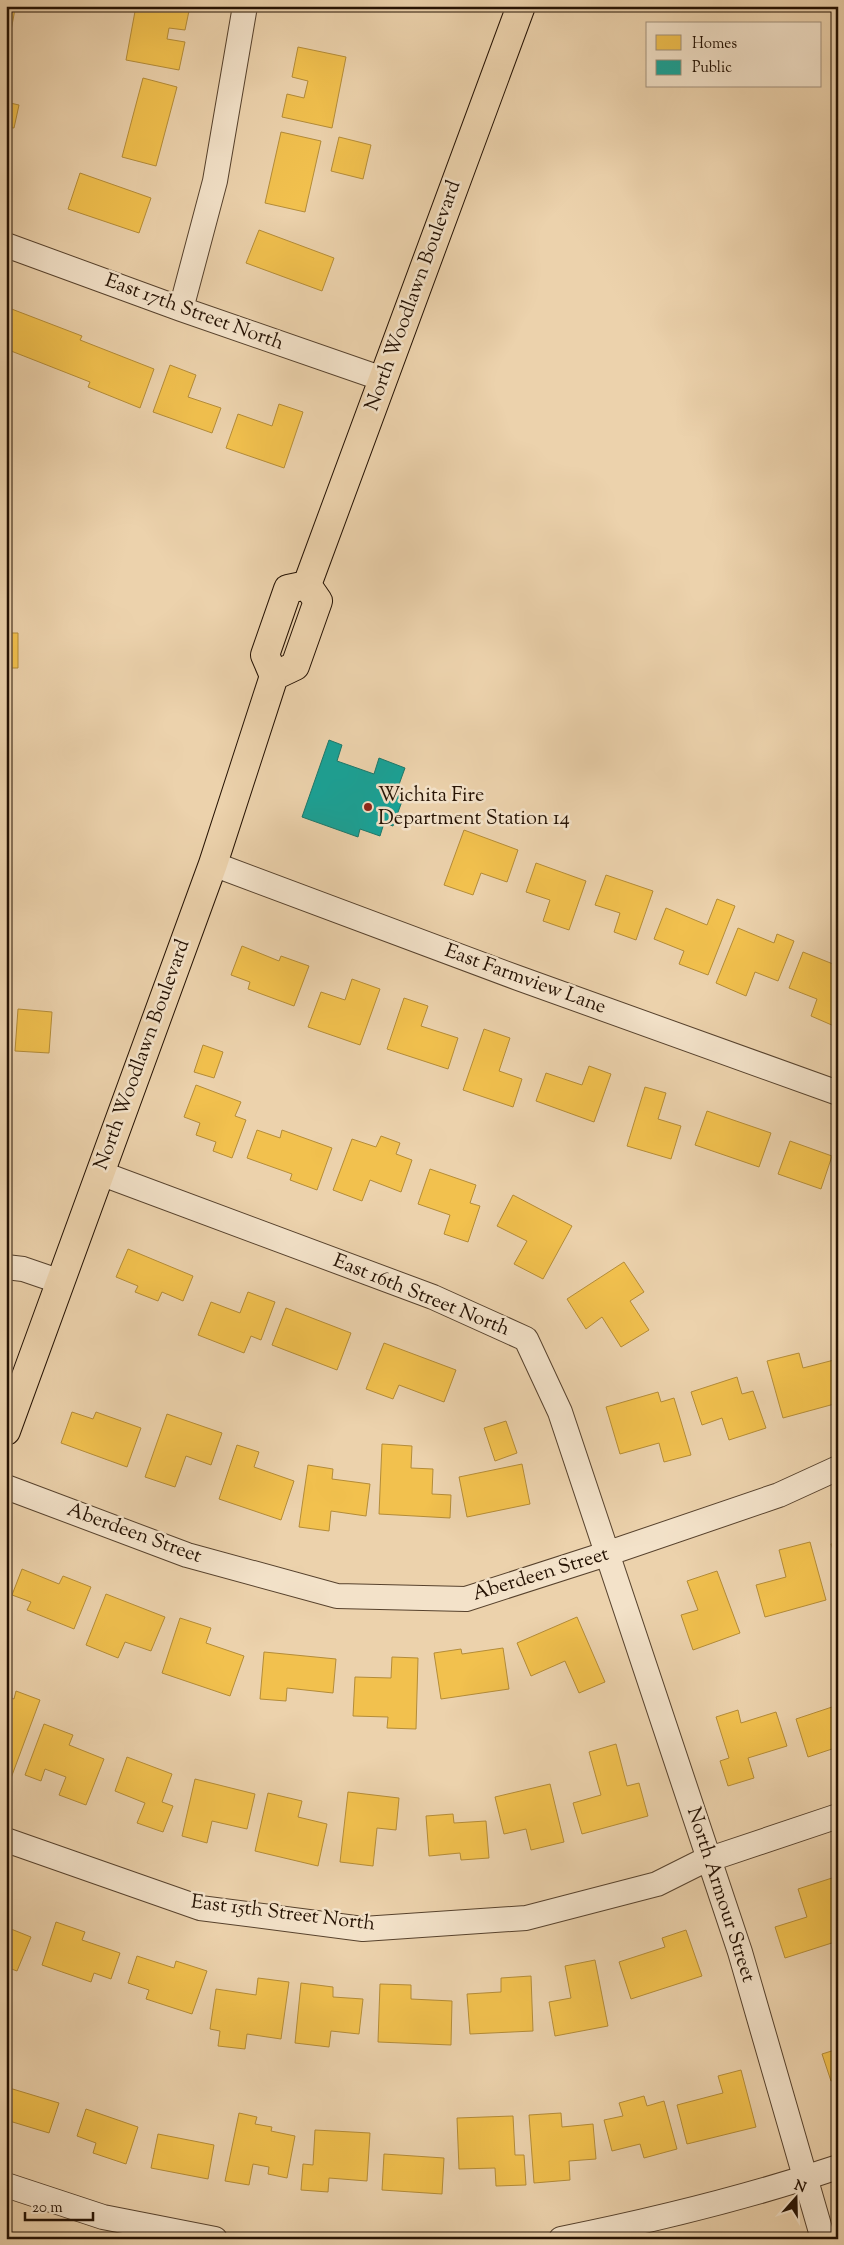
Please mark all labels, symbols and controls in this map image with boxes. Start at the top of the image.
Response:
legend [646,22,822,88]
text: Homes [692,34,737,55]
text: Public [692,58,732,79]
street label: North Woodlawn Boulevard [359,177,469,415]
street label: East 17th Street North [100,267,288,359]
place label: Wichita Fire Department Station 14 [378,782,570,834]
marker: Wichita Fire Department Station 14 [362,801,374,813]
street label: North Woodlawn Boulevard [88,936,198,1174]
street label: East Farmview Lane [440,937,610,1023]
street label: East 16th Street North [328,1247,514,1345]
street label: Aberdeen Street [63,1496,205,1572]
street label: Aberdeen Street [469,1540,613,1610]
street label: North Armour Street [678,1804,762,1986]
street label: East 15th Street North [189,1888,377,1940]
north arrow [772,2172,822,2222]
text: N [791,2176,808,2199]
scale bar [25,2190,92,2222]
text: 20 m [32,2198,63,2219]

